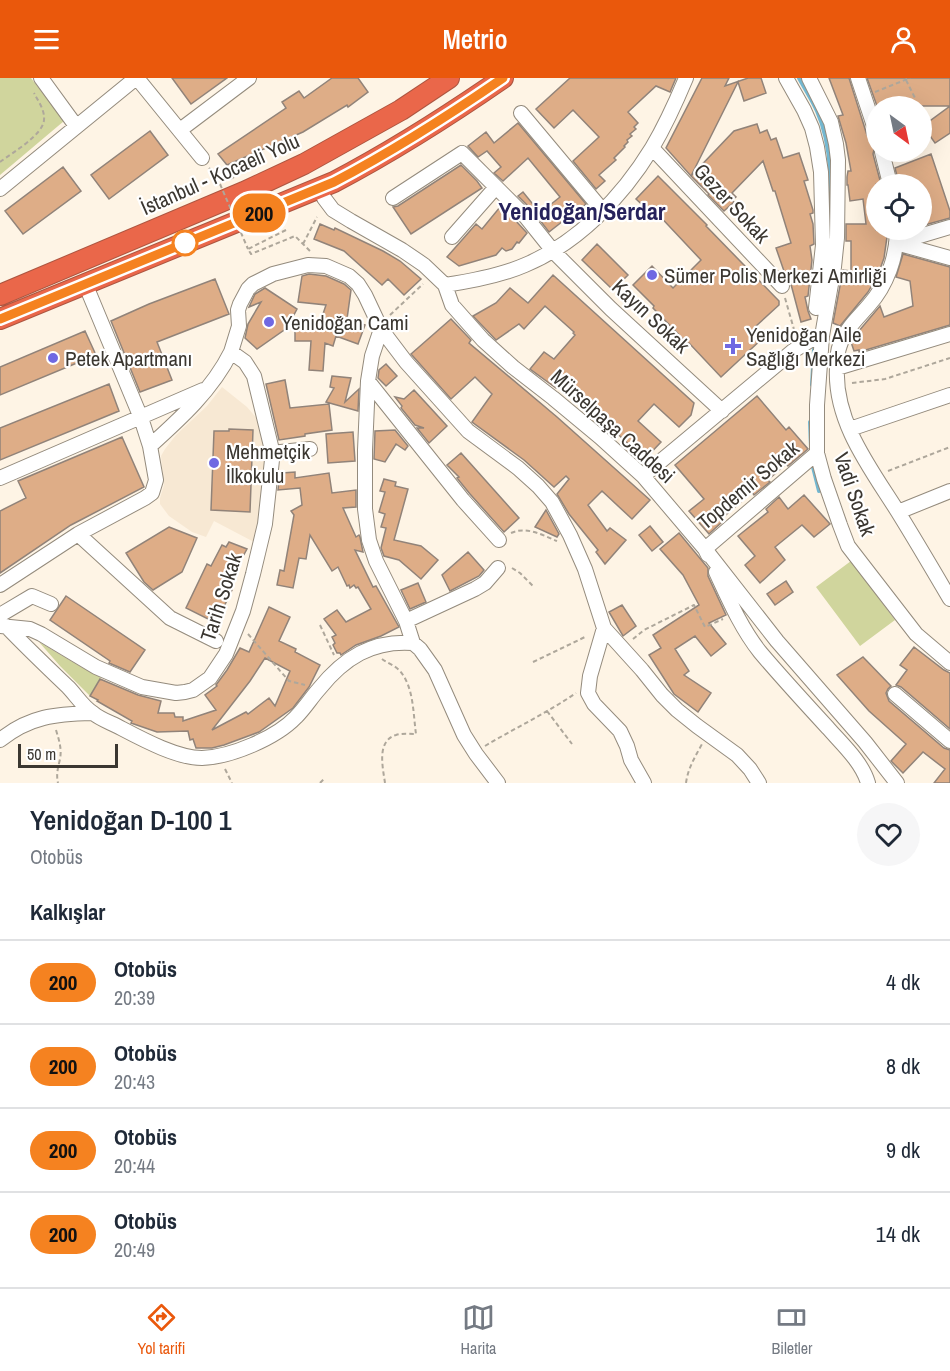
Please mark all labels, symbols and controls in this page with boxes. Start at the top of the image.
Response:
text: Metrio [442,21,508,57]
icon: menu [30,23,63,56]
icon: person [887,23,920,56]
north arrow [866,96,932,162]
map controls [866,96,932,240]
street label: İstanbul - Kocaeli Yolu [136,126,304,222]
street label: Gezer Sokak [687,157,777,250]
button: locate [866,174,932,240]
line badge: 200 [224,194,294,232]
district label: Yenidoğan/Serdar [499,195,666,227]
text: 200 [245,199,273,228]
unlabelled marker [172,230,198,256]
place label: Sümer Polis Merkezi Amirliği [664,261,887,290]
marker: Sümer Polis Merkezi Amirliği [645,268,659,282]
street label: Kayın Sokak [606,272,697,360]
place label: Yenidoğan Cami [281,308,409,337]
marker: Yenidoğan Cami [262,315,276,329]
place label: Yenidoğan Aile Sağlığı Merkezi [746,320,866,373]
marker: Yenidoğan Aile Sağlığı Merkezi [724,337,742,355]
place label: Petek Apartmanı [65,344,192,373]
marker: Petek Apartmanı [46,351,60,365]
street label: Mürselpaşa Caddesi [545,362,681,490]
street label: Topdemir Sokak [691,434,805,536]
place label: Mehmetçik İlkokulu [226,437,311,490]
street label: Vadi Sokak [827,448,883,540]
marker: Mehmetçik İlkokulu [207,456,221,470]
street label: Tarih Sokak [193,549,249,645]
scale bar [18,741,118,768]
text: 50 m [27,743,56,765]
text: Yenidoğan D-100 1 [30,801,232,839]
button: heart [857,803,920,866]
text: Otobüs [30,843,83,870]
text: Kalkışlar [30,897,105,927]
text: Otobüs [114,954,177,984]
text: 4 dk [886,967,920,997]
text: 200 [49,968,77,997]
text: 20:39 [114,984,155,1011]
text: Otobüs [114,1038,177,1068]
text: 8 dk [886,1051,920,1081]
text: 200 [49,1052,77,1081]
text: 20:43 [114,1068,155,1095]
text: Otobüs [114,1122,177,1152]
text: 9 dk [886,1135,920,1165]
text: 200 [49,1136,77,1165]
text: 20:44 [114,1152,155,1179]
text: Otobüs [114,1206,177,1236]
text: 14 dk [876,1219,920,1249]
text: 200 [49,1220,77,1249]
text: 20:49 [114,1236,155,1263]
tab: Yol tarifi [138,1301,185,1359]
tab: Harita [461,1301,496,1359]
tab: Biletler [772,1301,812,1359]

